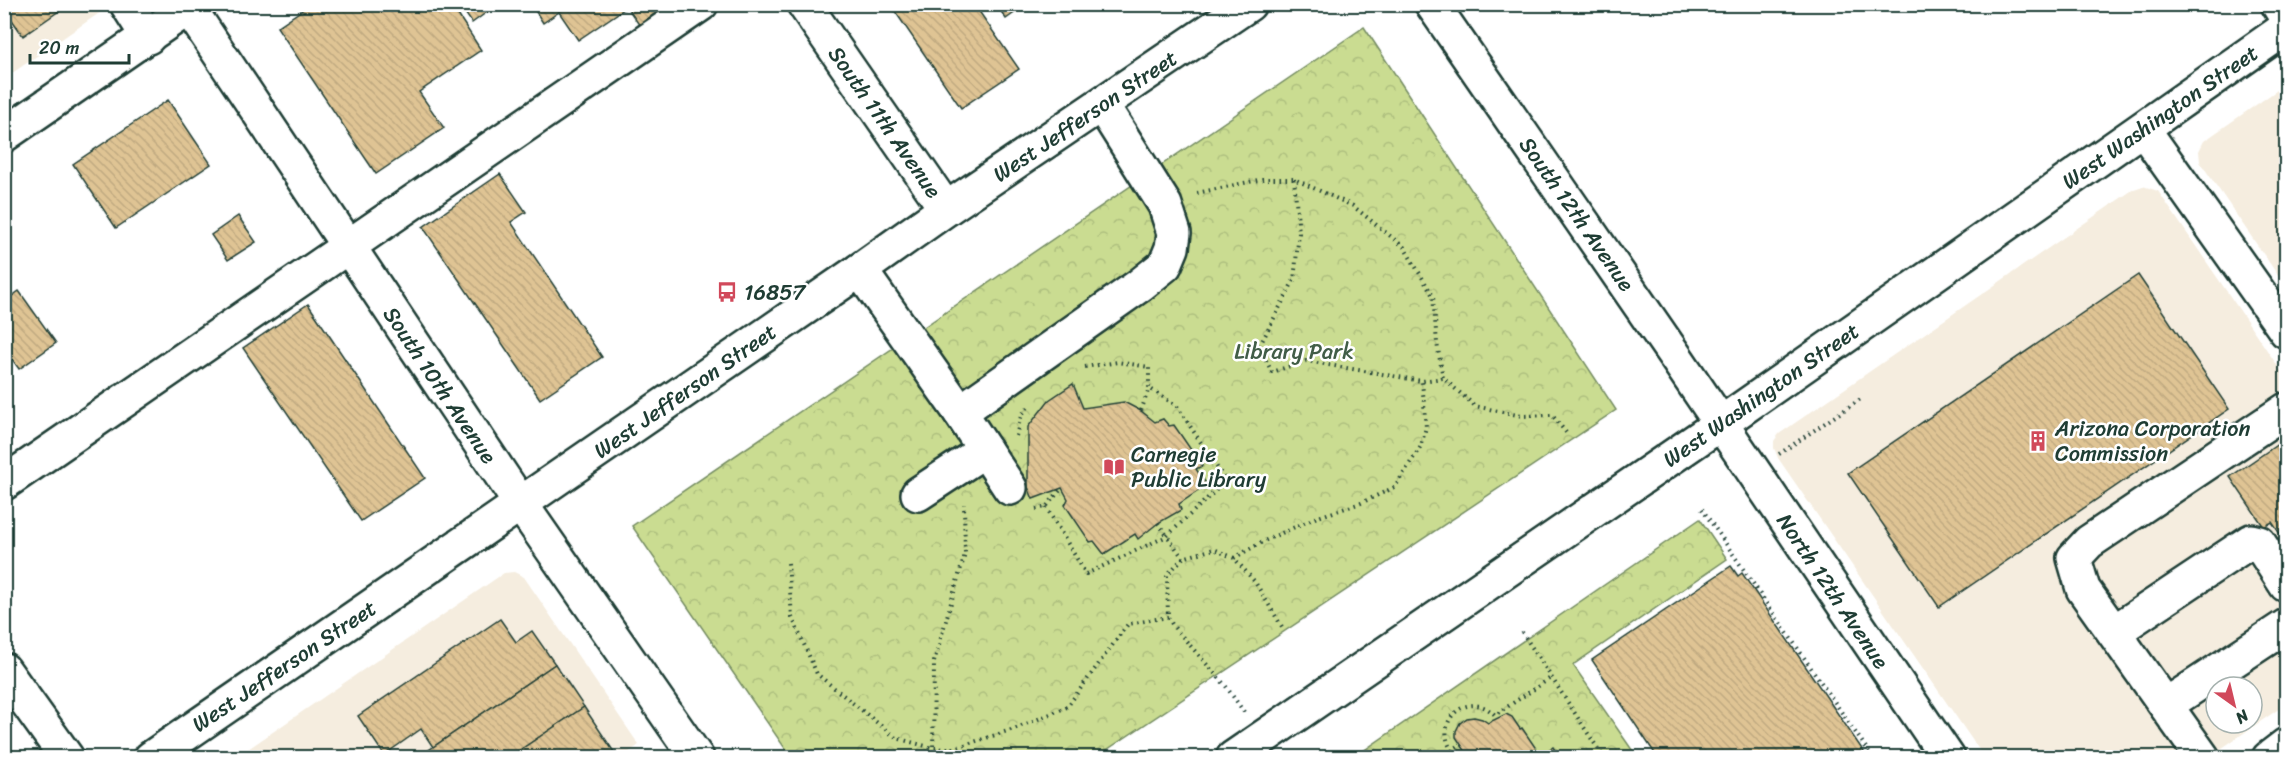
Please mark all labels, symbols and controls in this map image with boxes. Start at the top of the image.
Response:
scale bar [30,27,129,65]
text: 20 m [39,32,79,64]
street label: West Washington Street [2053,34,2267,200]
street label: South 11th Avenue [818,38,953,207]
street label: West Jefferson Street [984,39,1186,193]
street label: South 12th Avenue [1509,128,1645,300]
place label: 16857 [744,273,807,312]
bus stop icon: 16857 [715,280,739,304]
street label: South 10th Avenue [373,298,508,472]
street label: West Washington Street [1654,312,1868,478]
street label: West Jefferson Street [585,313,785,469]
park label: Library Park [1234,332,1354,371]
place label: Arizona Corporation Commission [2054,409,2251,473]
building icon: Arizona Corporation Commission [2026,429,2050,453]
place label: Carnegie Public Library [1131,435,1267,499]
library icon: Carnegie Public Library [1102,455,1126,479]
street label: North 12th Avenue [1766,505,1900,677]
street label: West Jefferson Street [183,589,385,743]
north arrow [2204,675,2264,735]
text: N [2229,701,2256,733]

